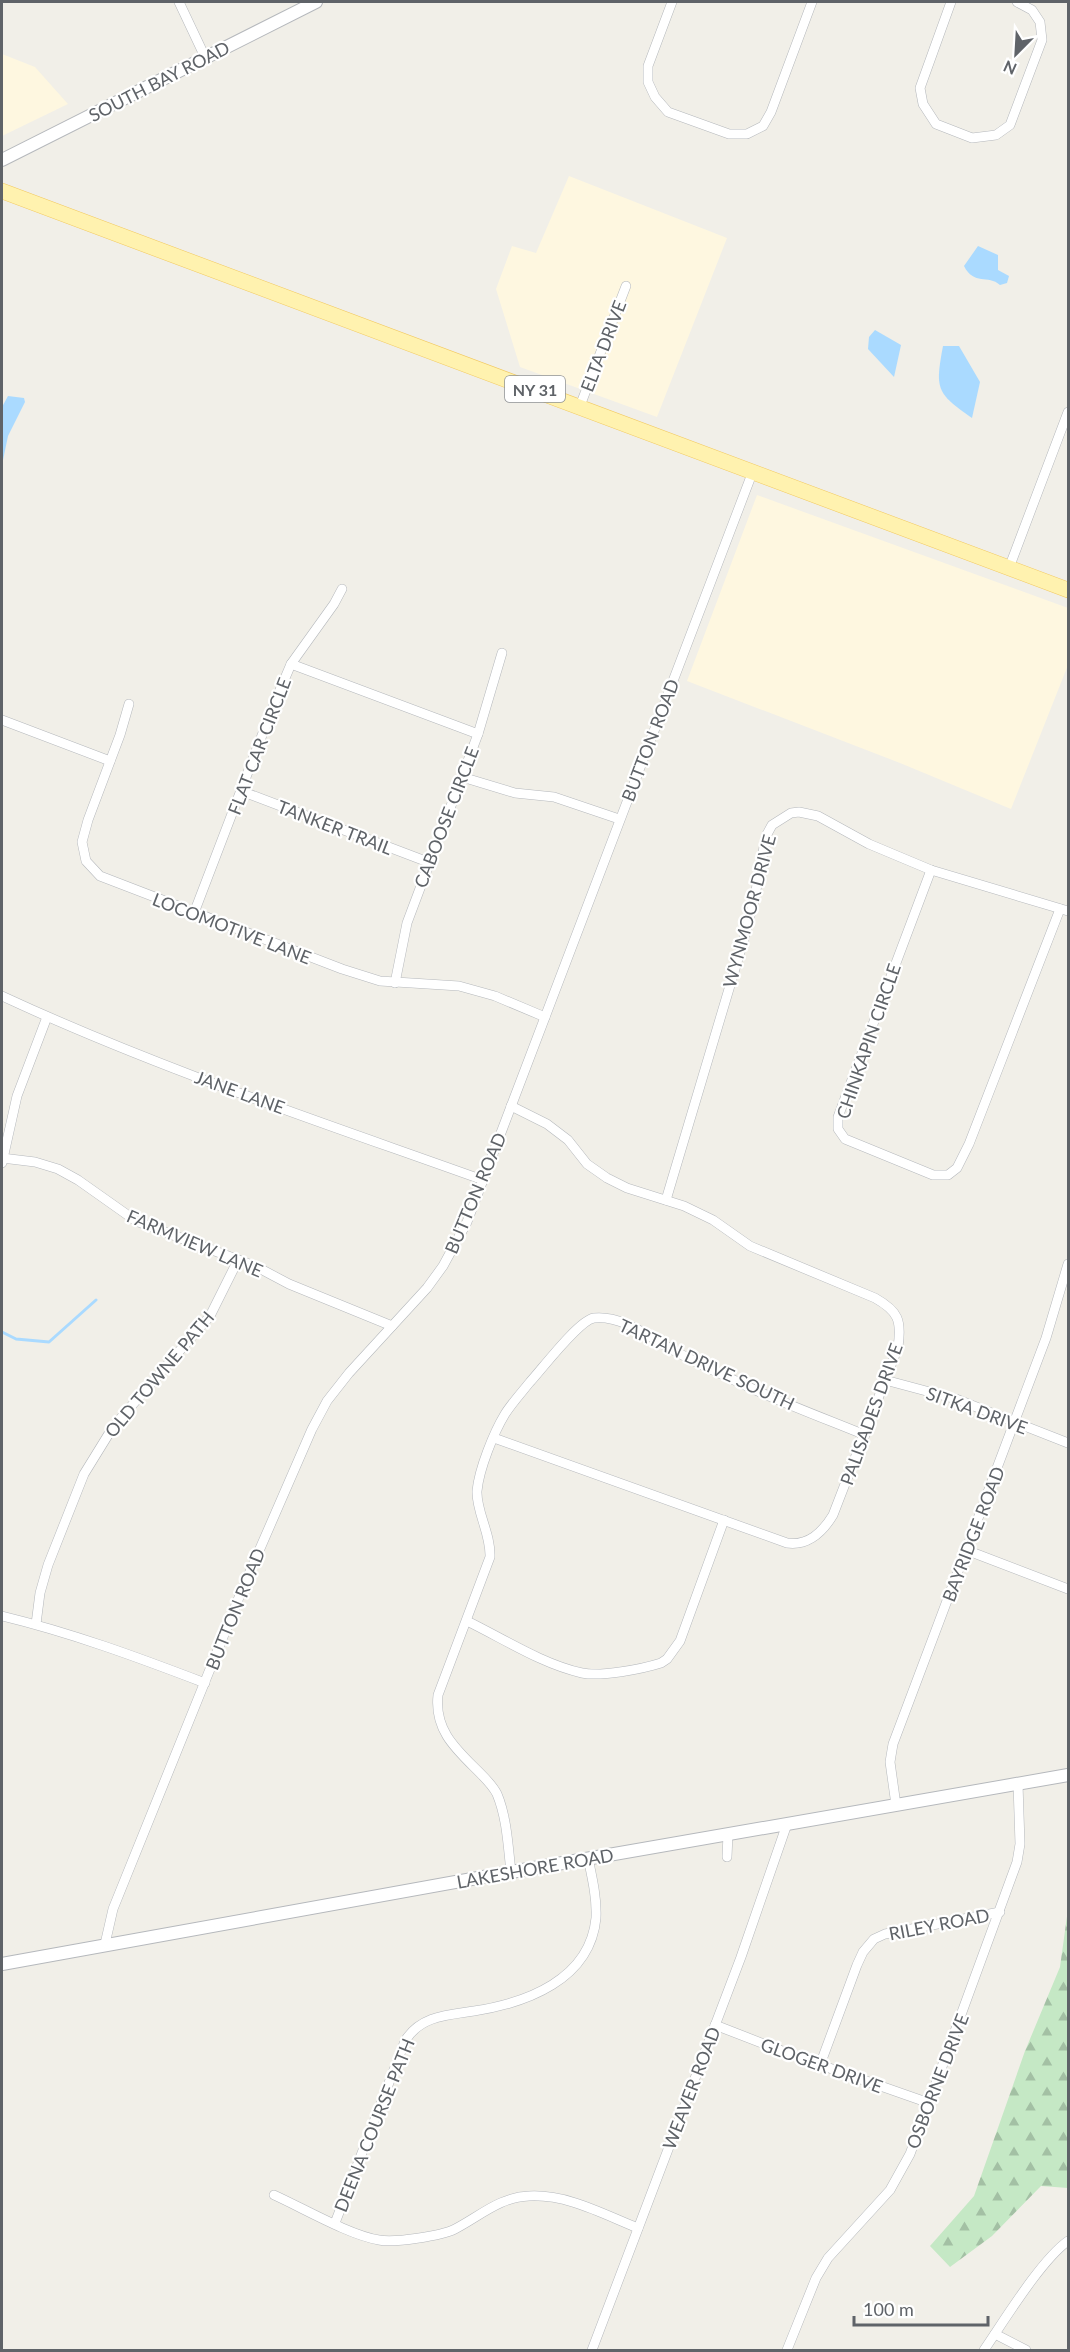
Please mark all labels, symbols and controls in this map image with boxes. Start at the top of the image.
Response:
north arrow [986,24,1046,84]
street label: SOUTH BAY ROAD [85,36,233,126]
text: N [1000,57,1019,79]
street label: ELTA DRIVE [576,297,630,395]
road number: NY 31 [505,376,565,402]
street label: FLAT CAR CIRCLE [223,674,295,818]
street label: BUTTON ROAD [617,676,683,804]
street label: CABOOSE CIRCLE [409,743,483,891]
street label: TANKER TRAIL [274,795,396,859]
street label: WYNMOOR DRIVE [718,832,780,990]
street label: LOCOMOTIVE LANE [150,888,314,968]
street label: CHINKAPIN CIRCLE [831,960,905,1122]
street label: JANE LANE [192,1066,288,1118]
street label: BUTTON ROAD [440,1129,510,1257]
street label: FARMVIEW LANE [124,1204,266,1282]
street label: OLD TOWNE PATH [100,1306,218,1442]
street label: TARTAN DRIVE SOUTH [616,1314,798,1414]
street label: PALISADES DRIVE [835,1340,907,1488]
street label: SITKA DRIVE [923,1382,1031,1438]
street label: BAYRIDGE ROAD [937,1463,1009,1605]
street label: BUTTON ROAD [201,1545,269,1673]
street label: LAKESHORE ROAD [455,1843,615,1893]
street label: RILEY ROAD [887,1903,991,1945]
street label: OSBORNE DRIVE [901,2010,973,2152]
street label: WEAVER ROAD [657,2023,725,2153]
street label: GLOGER DRIVE [758,2033,886,2097]
street label: DEENA COURSE PATH [329,2035,419,2215]
scale bar [854,2289,988,2327]
text: 100 m [863,2298,914,2320]

